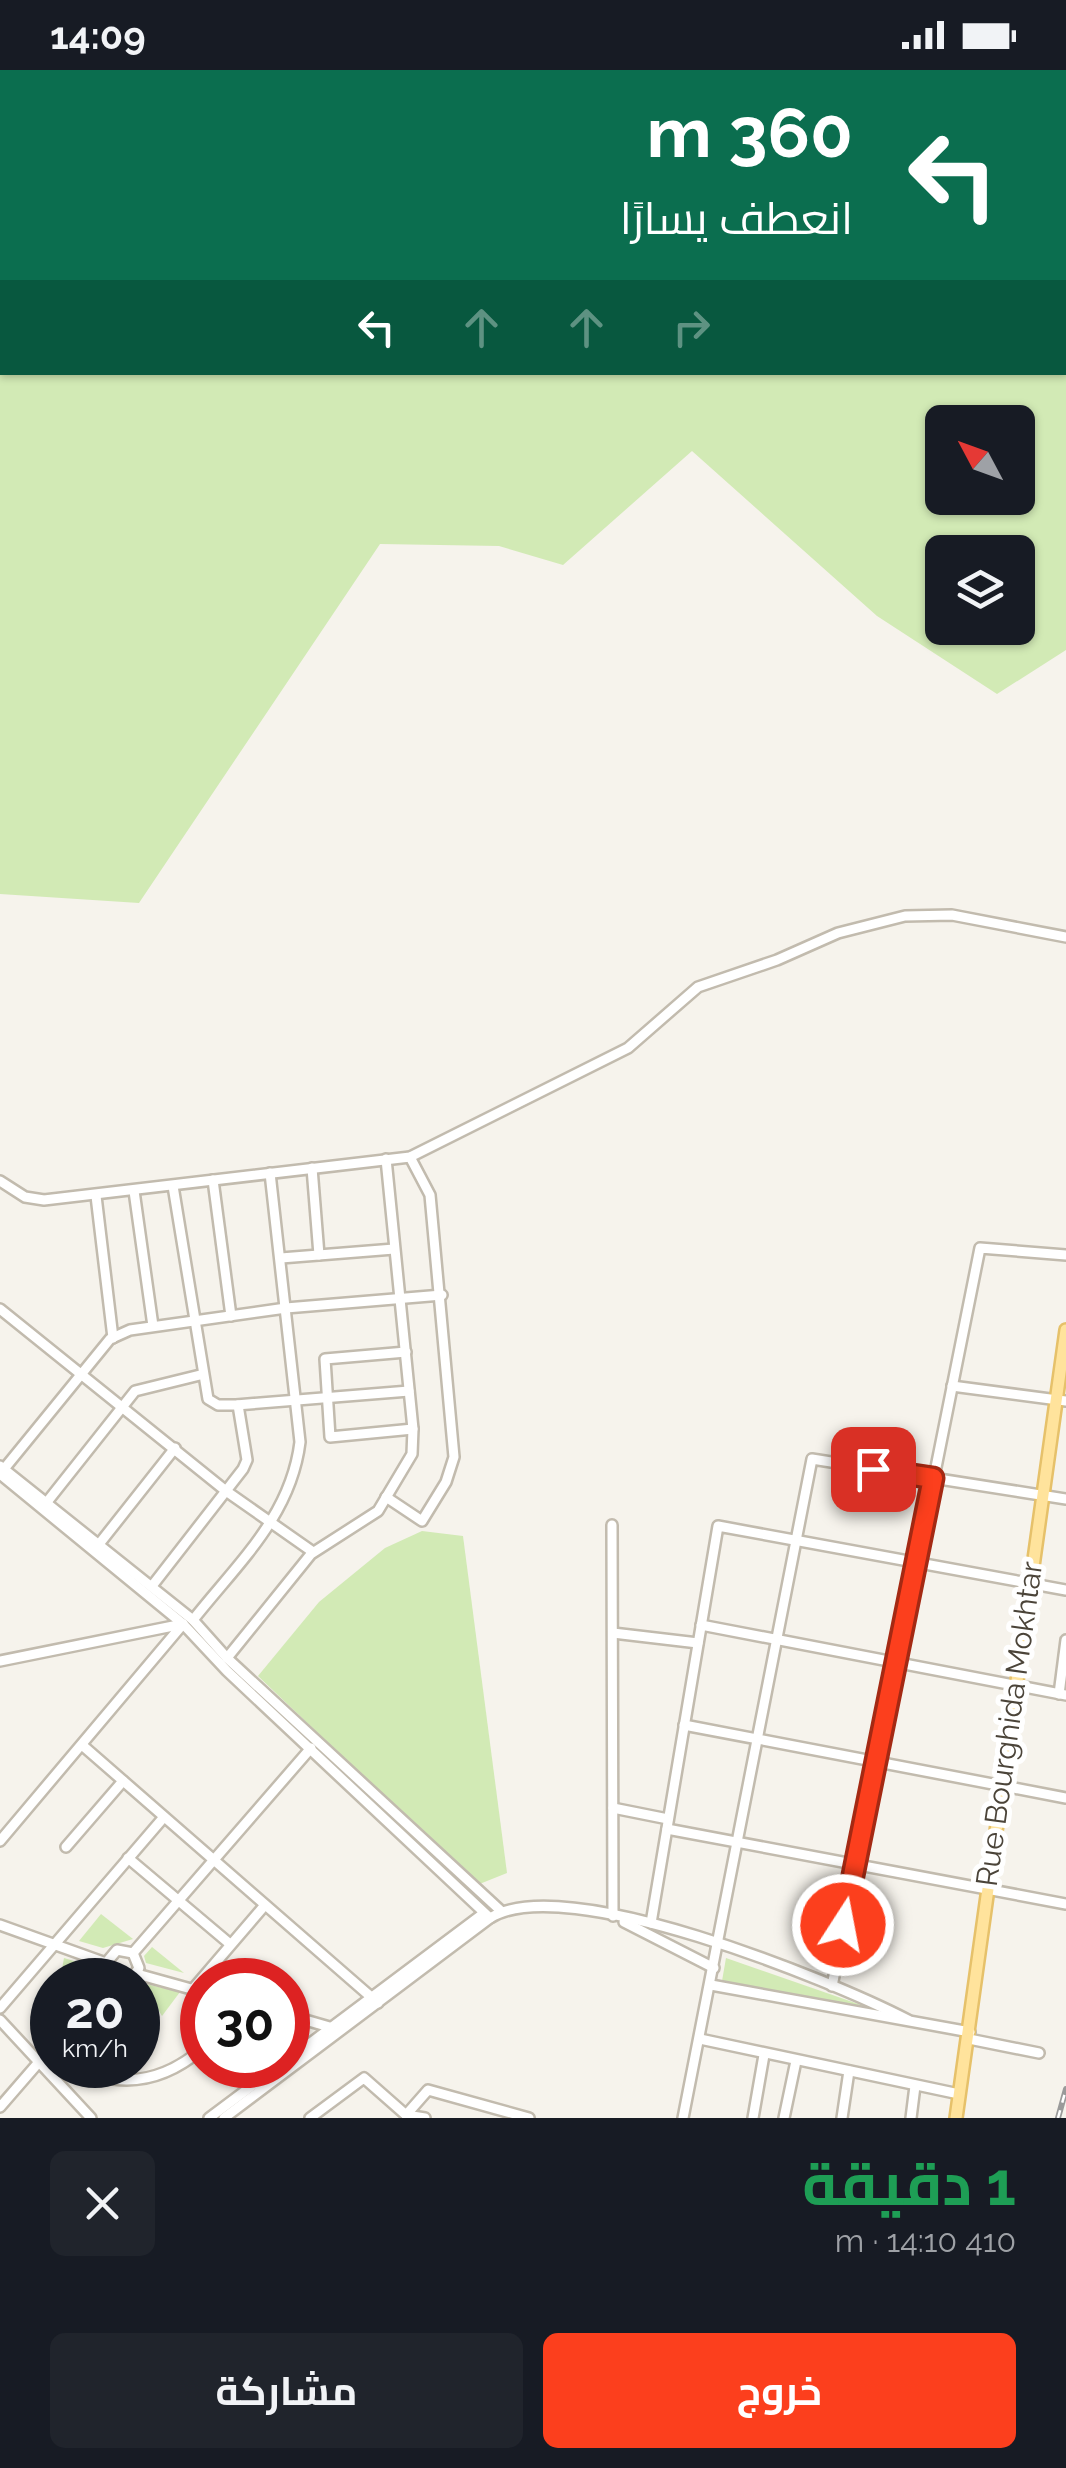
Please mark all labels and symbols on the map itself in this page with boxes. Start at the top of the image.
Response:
north arrow [925,405,1035,515]
pin [831,1427,916,1512]
street label: Rue Bourghida Mokhtar [969,1559,1049,1889]
position arrow [791,1873,895,1977]
speed limit sign: 30 [180,1958,310,2088]

